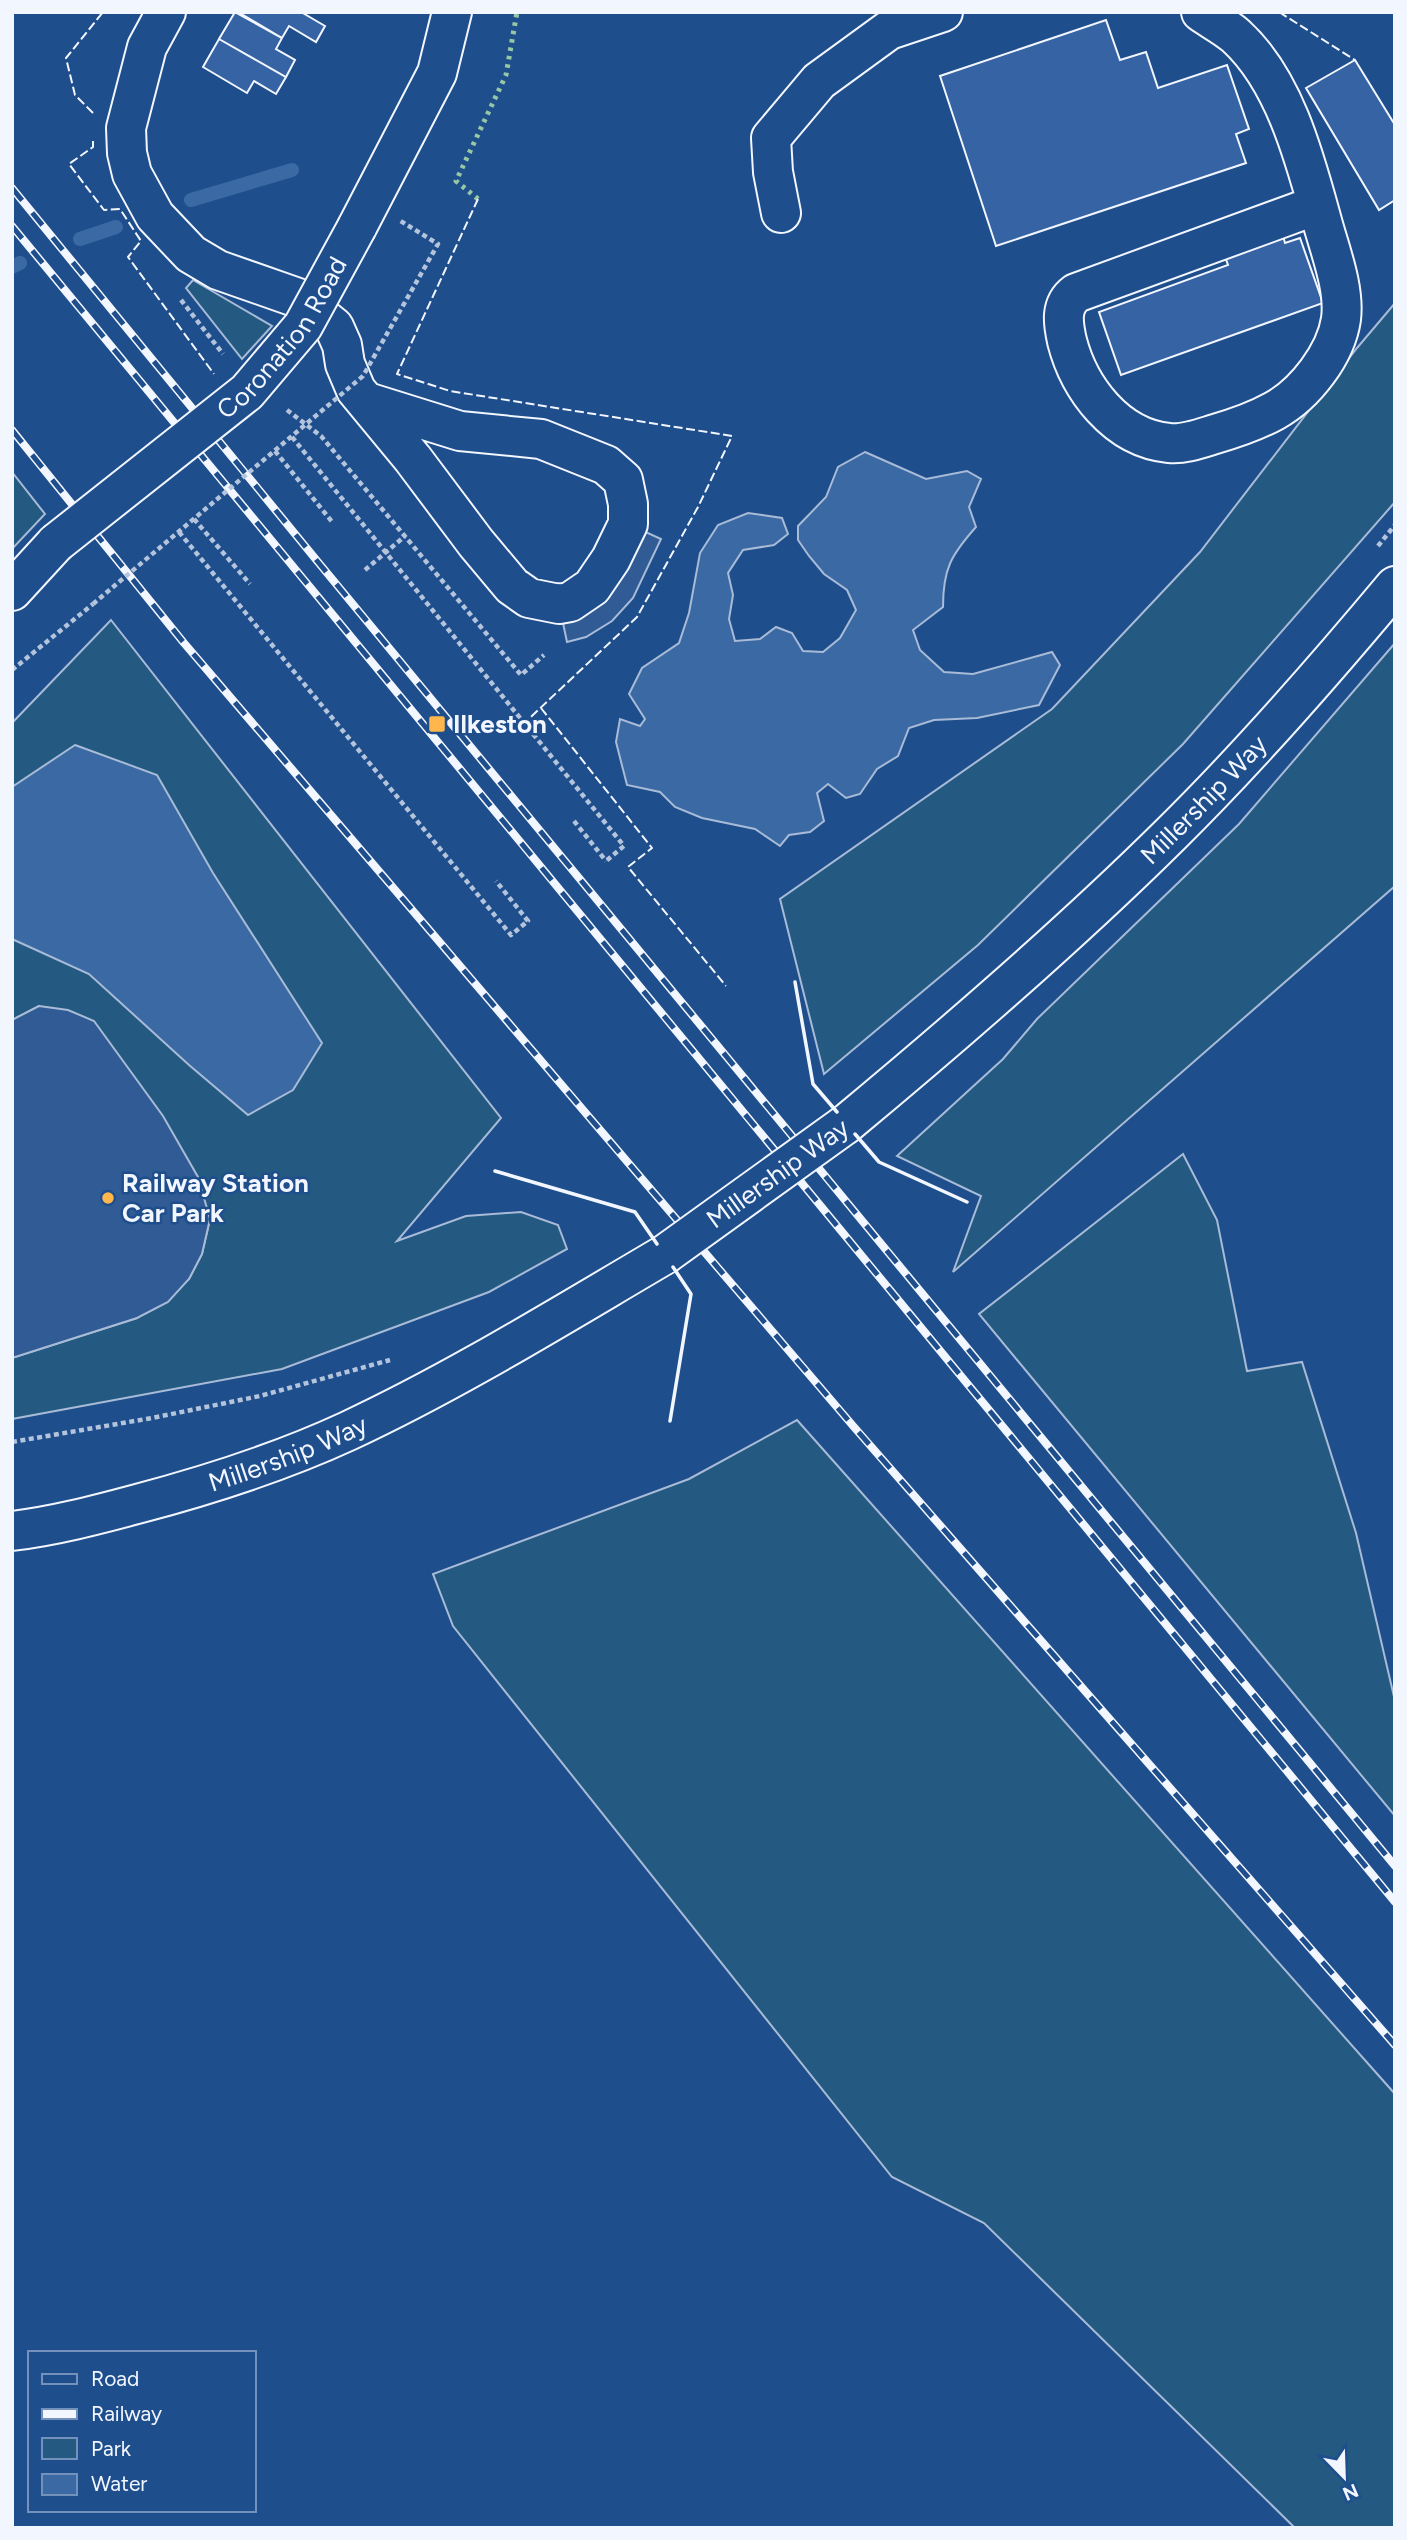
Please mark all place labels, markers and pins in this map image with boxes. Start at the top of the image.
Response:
place label: Ilkeston [453,708,547,740]
marker: Ilkeston [427,714,447,734]
place label: Railway Station Car Park [122,1167,309,1229]
marker: Railway Station Car Park [100,1190,116,1206]

